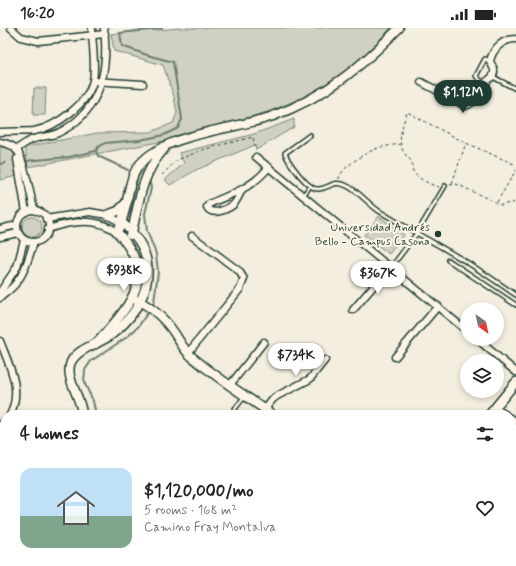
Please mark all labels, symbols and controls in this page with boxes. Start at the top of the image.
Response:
text: 16:20 [20,4,55,24]
pin: $1.12M [430,80,496,114]
text: $1.12M [443,84,483,101]
place label: Universidad Andrés Bello - Campus Casona [315,220,431,250]
marker: Universidad Andrés Bello - Campus Casona [433,229,443,239]
pin: $938K [96,258,152,292]
pin: $367K [350,261,406,295]
text: $938K [106,262,142,279]
text: $367K [359,265,397,282]
north arrow [460,302,504,346]
map controls [460,302,504,398]
pin: $734K [268,343,324,377]
text: $734K [277,347,315,364]
button: layers [460,354,504,398]
text: 4 homes [20,423,79,445]
icon: filters [474,423,496,445]
text: $1,120,000/mo [144,480,254,502]
icon: home [52,484,100,532]
icon: heart [474,497,496,519]
text: 5 rooms · 168 m² [144,502,237,519]
text: Camino Fray Montalva [144,519,276,536]

